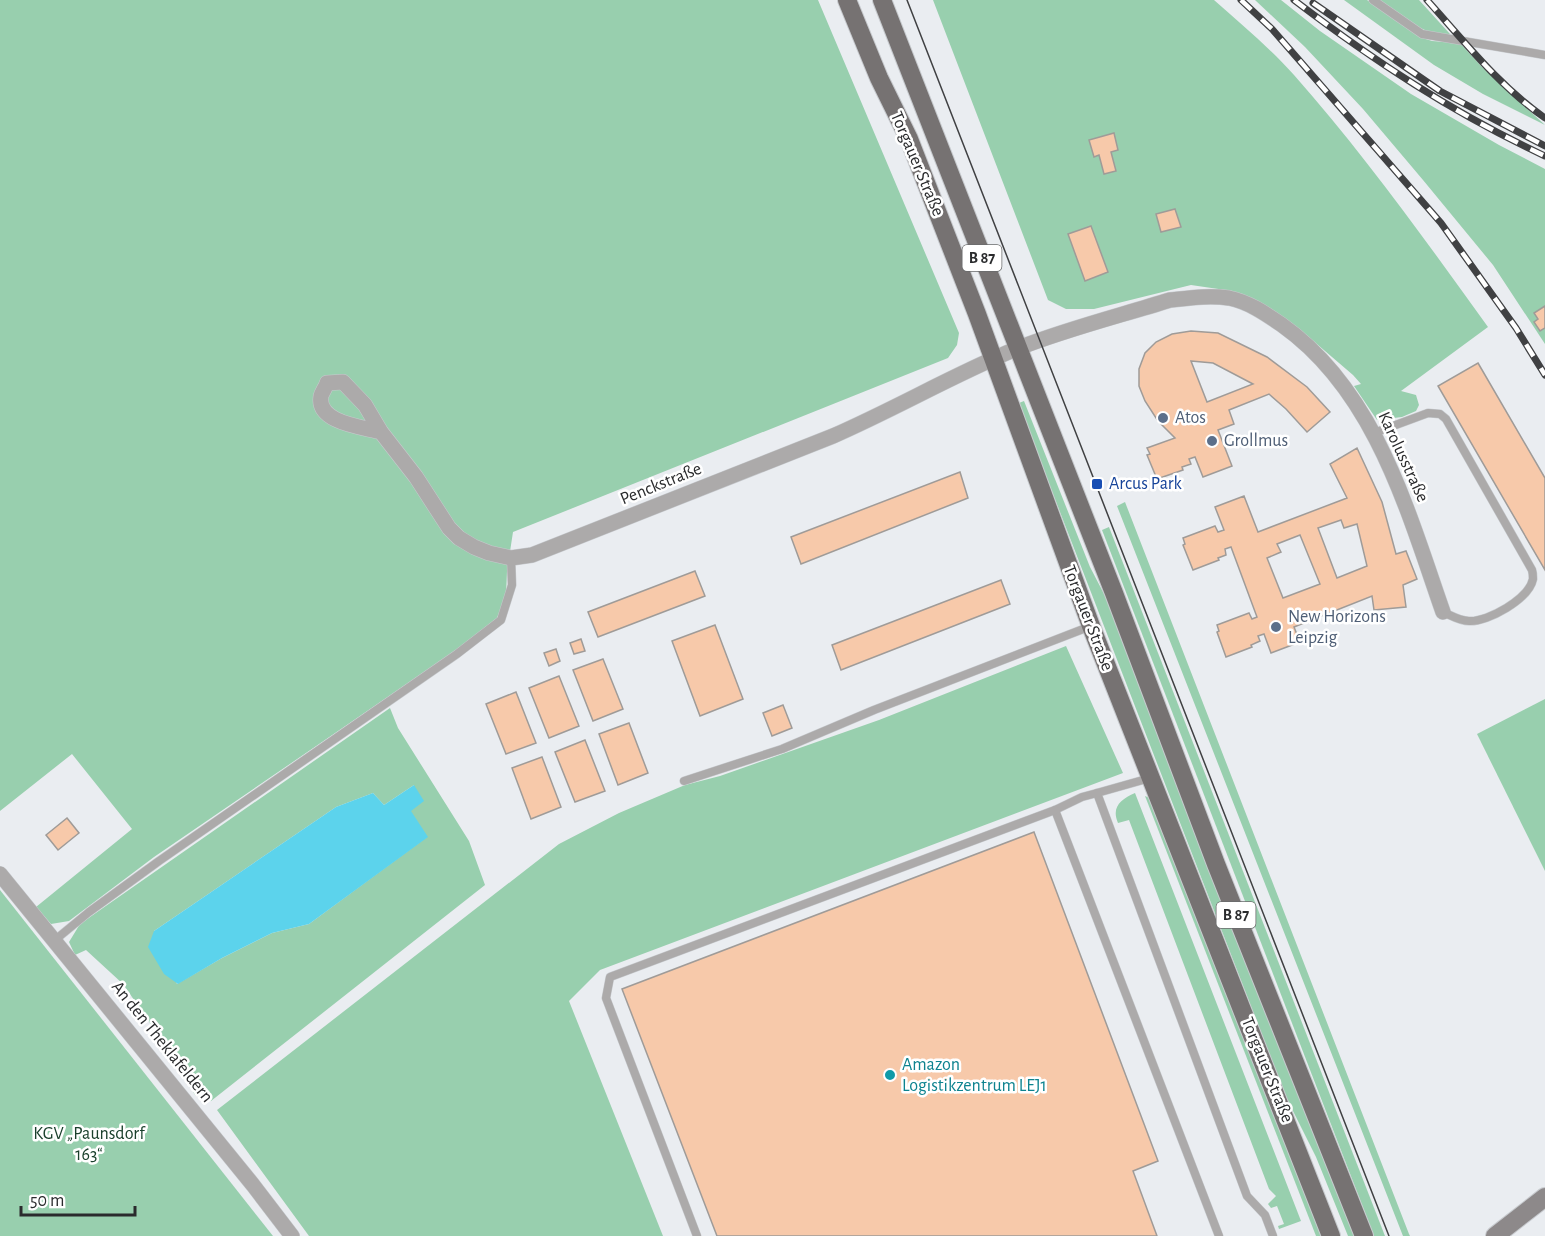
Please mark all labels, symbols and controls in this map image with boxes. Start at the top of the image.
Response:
street label: Torgauer Straße [887,109,947,219]
road number: B 87 [962,245,1002,271]
place label: Atos [1175,409,1206,427]
street label: Karolusstraße [1374,409,1432,505]
marker: Atos [1156,411,1170,425]
place label: Grollmus [1224,432,1288,450]
marker: Grollmus [1205,434,1219,448]
street label: Penckstraße [618,460,704,508]
place label: Arcus Park [1109,475,1183,493]
marker: Arcus Park [1090,477,1104,491]
street label: Torgauer Straße [1060,563,1116,673]
place label: New Horizons Leipzig [1288,608,1386,647]
marker: New Horizons Leipzig [1269,620,1283,634]
road number: B 87 [1216,902,1256,928]
street label: An den Theklafeldern [108,978,216,1106]
street label: Torgauer Straße [1238,1015,1296,1125]
place label: Amazon Logistikzentrum LEJ1 [902,1056,1047,1095]
marker: Amazon Logistikzentrum LEJ1 [883,1068,897,1082]
park label: KGV „Paunsdorf 163“ [33,1125,146,1164]
scale bar [21,1179,135,1217]
text: 50 m [30,1192,64,1210]

